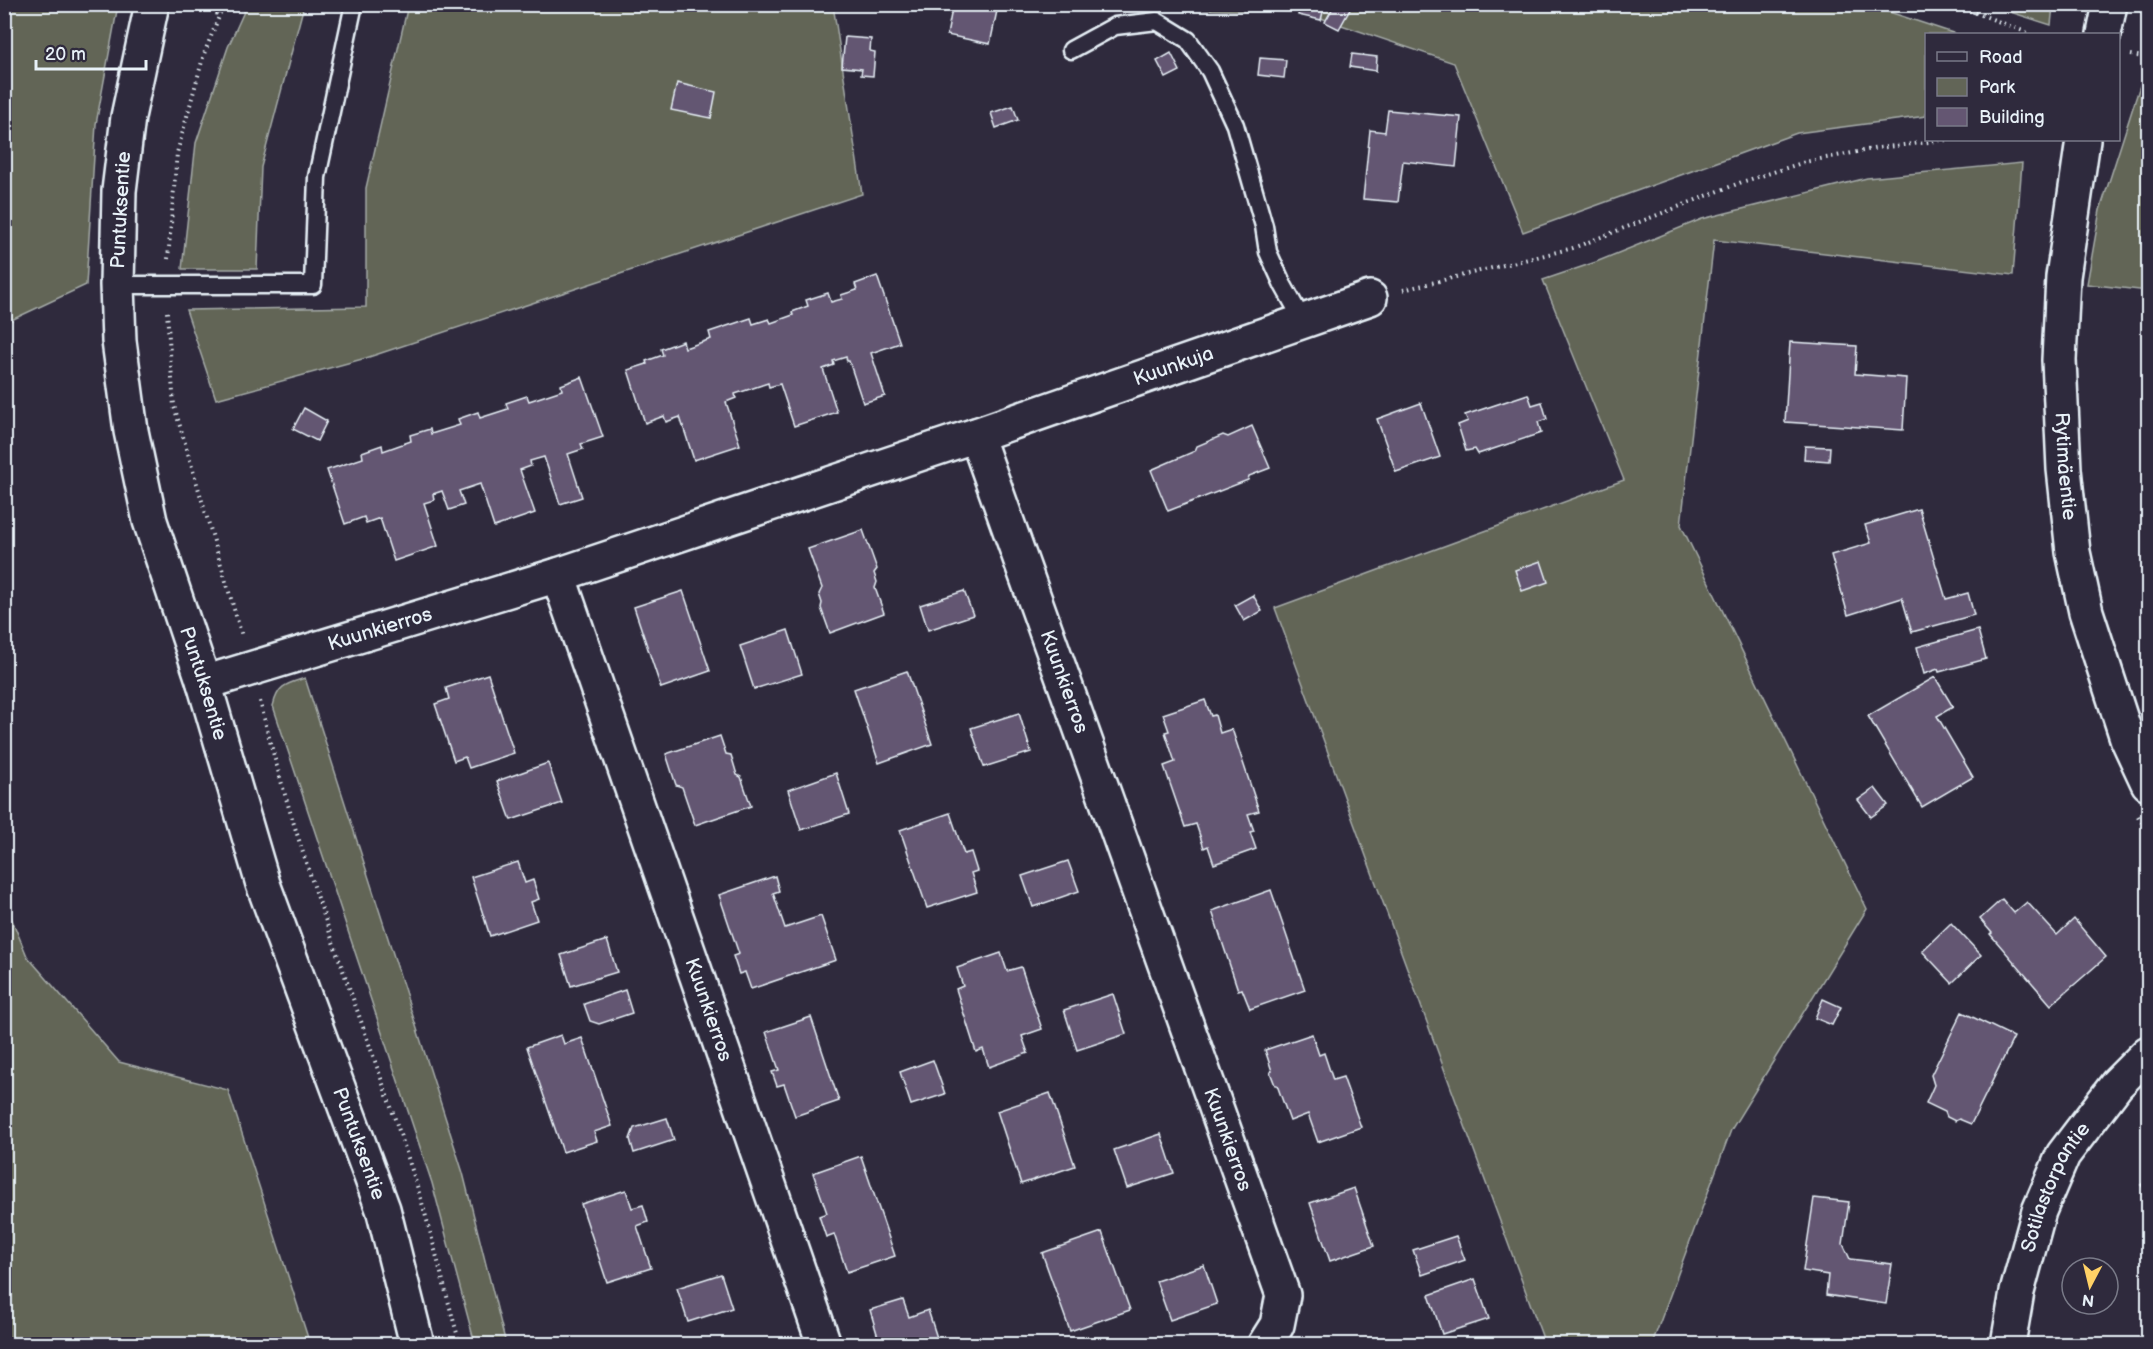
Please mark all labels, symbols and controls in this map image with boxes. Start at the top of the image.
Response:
scale bar [36,33,146,71]
legend [1925,33,2120,141]
text: 20 m [45,44,86,65]
text: Road [1979,47,2023,68]
text: Park [1979,77,2015,98]
text: Building [1979,107,2045,128]
street label: Puntuksentie [106,150,136,269]
street label: Kuunkuja [1130,341,1217,391]
street label: Rytimäentie [2049,412,2081,522]
street label: Kuunkierros [325,602,435,657]
street label: Puntuksentie [174,624,232,743]
street label: Kuunkierros [1035,627,1094,737]
street label: Kuunkierros [679,955,737,1065]
street label: Puntuksentie [327,1084,391,1203]
street label: Kuunkierros [1198,1085,1257,1194]
street label: Sotilastorpantie [2016,1118,2095,1255]
north arrow [2060,1256,2120,1316]
text: N [2081,1289,2095,1310]

